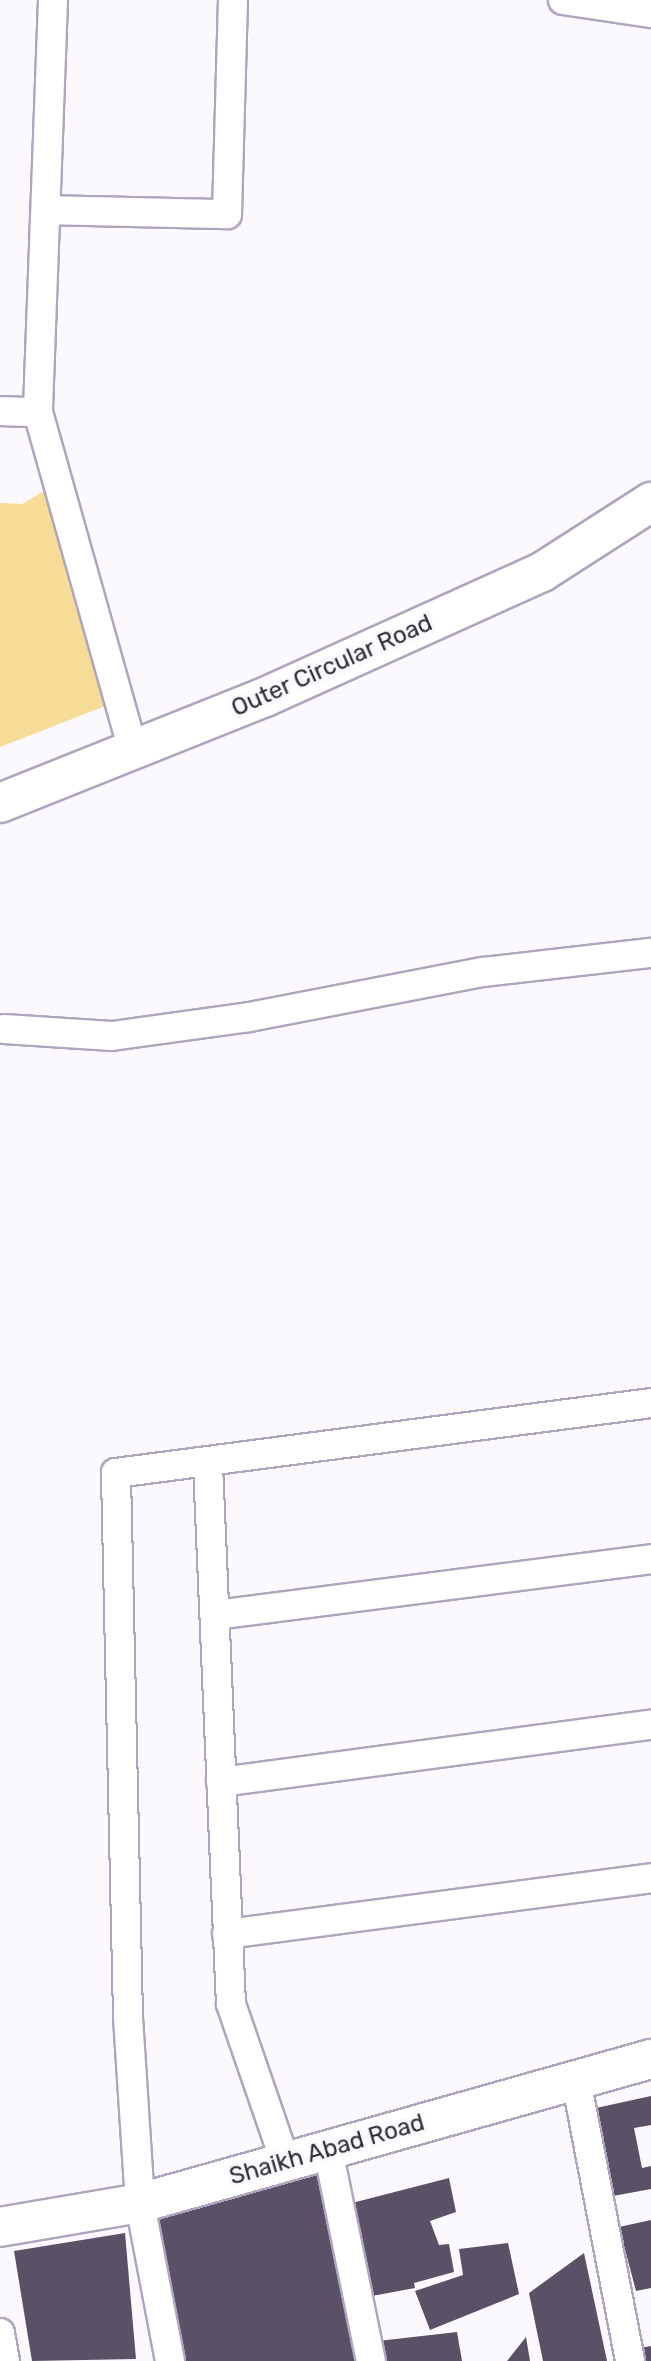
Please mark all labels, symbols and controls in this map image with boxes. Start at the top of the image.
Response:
street label: Outer Circular Road [227,609,437,723]
street label: Shaikh Abad Road [226,2108,428,2192]

